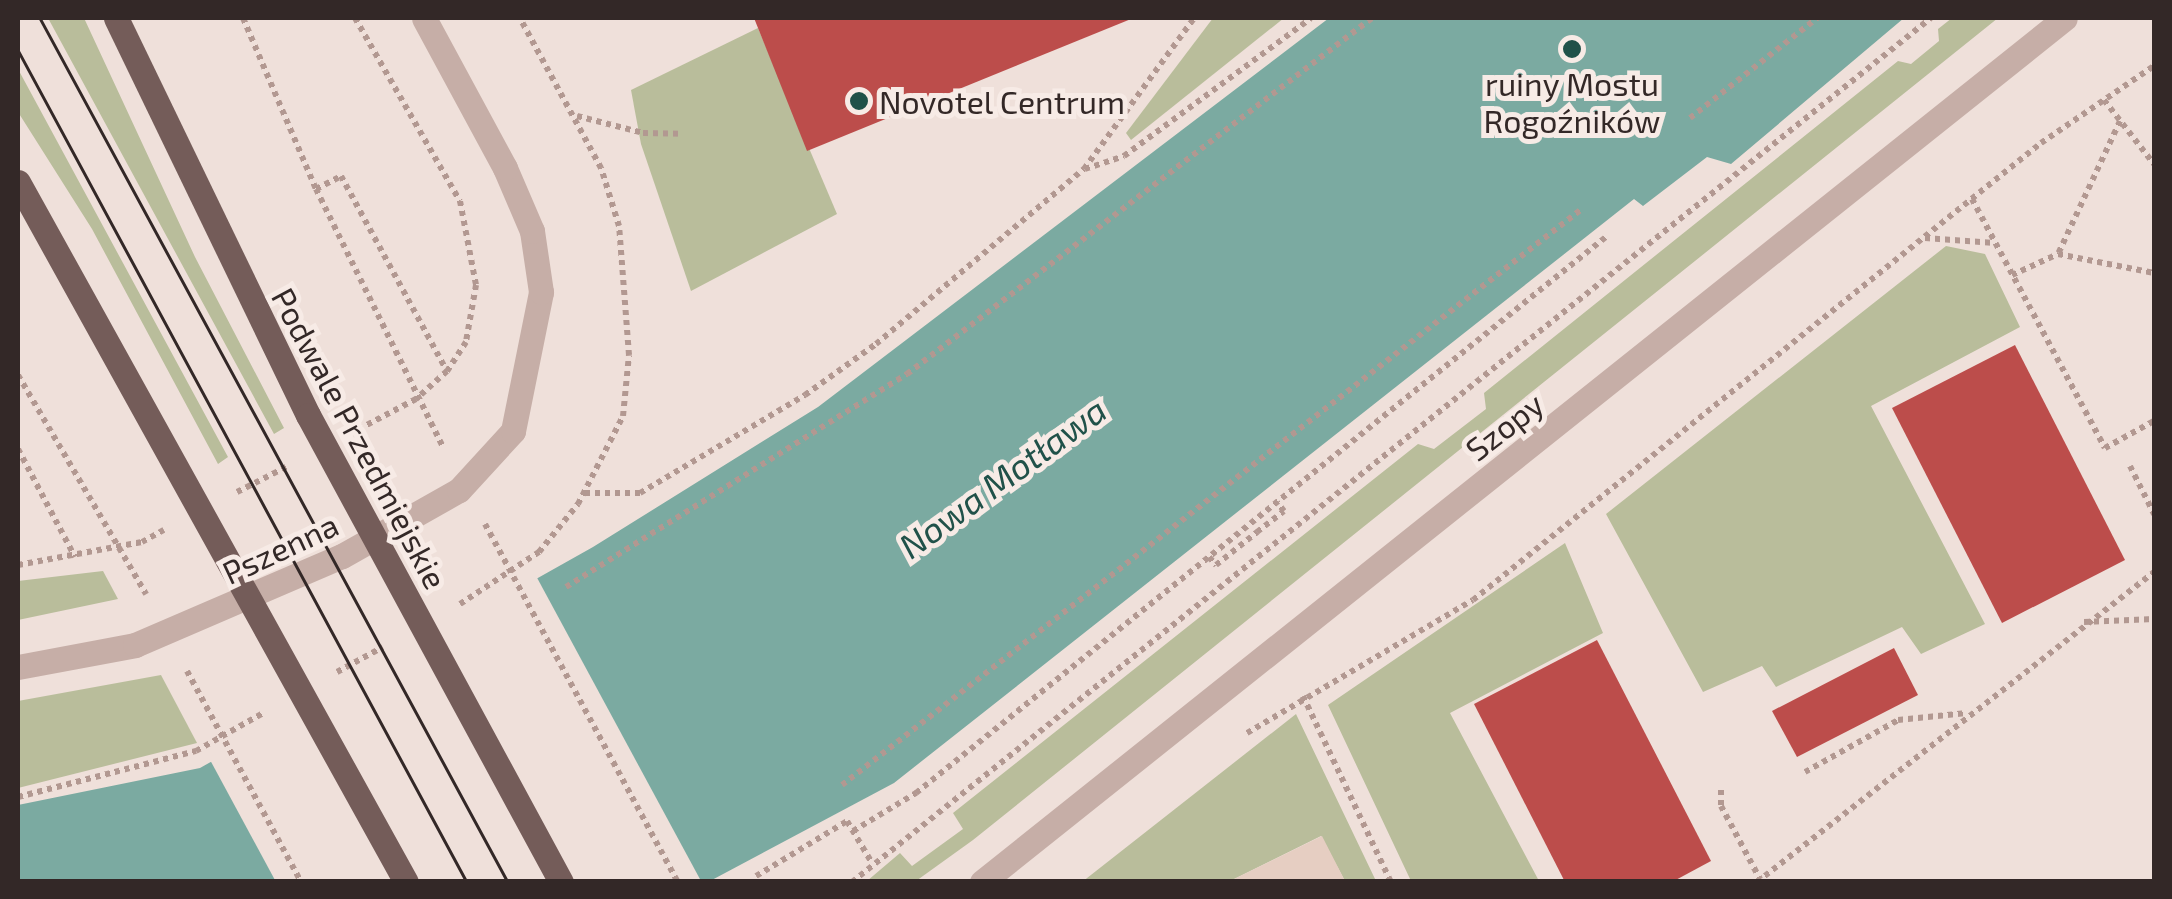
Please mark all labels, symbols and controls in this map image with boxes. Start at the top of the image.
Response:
marker: ruiny Mostu Rogoźników [1561,38,1583,60]
place label: ruiny Mostu Rogoźników [1484,65,1660,140]
place label: Novotel Centrum [879,82,1126,120]
marker: Novotel Centrum [848,90,870,112]
street label: Podwale Przedmiejskie [264,281,456,595]
street label: Szopy [1458,384,1550,468]
water label: Nowa Motława [890,388,1114,566]
street label: Pszenna [216,505,344,591]

